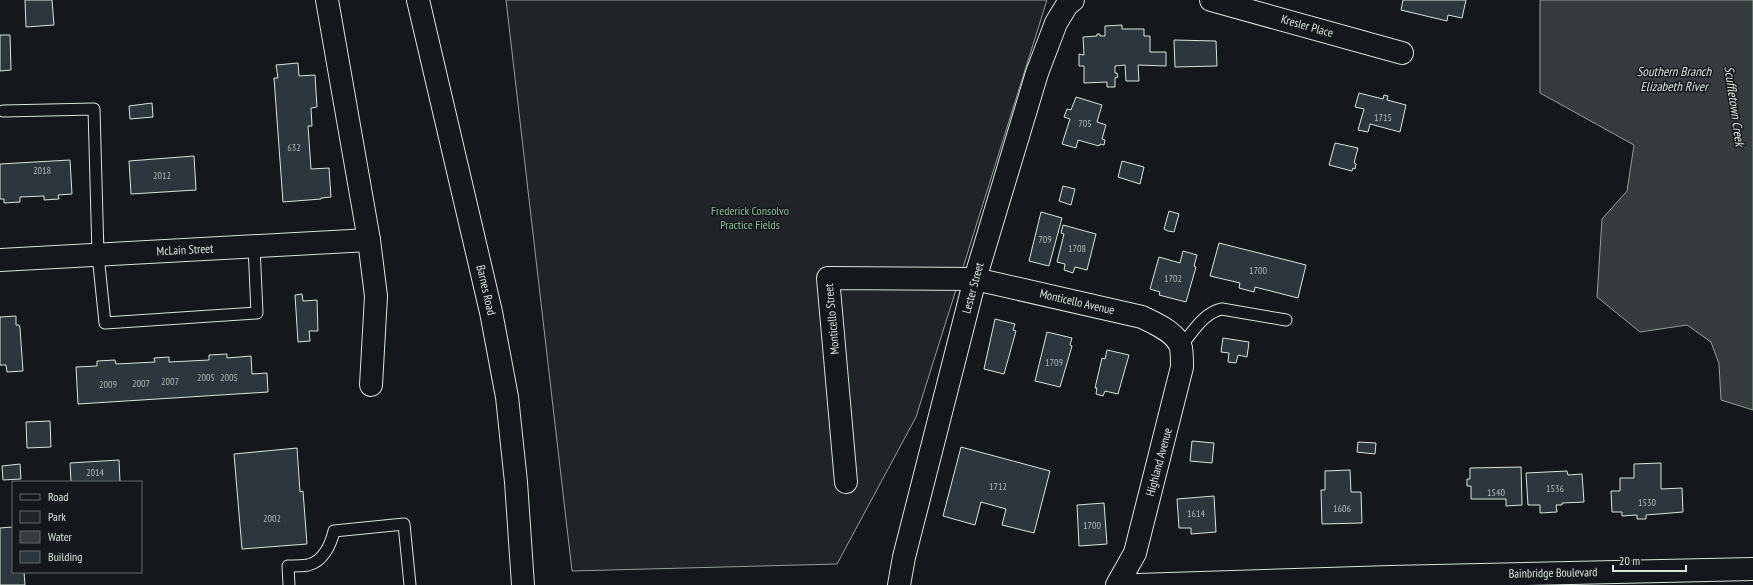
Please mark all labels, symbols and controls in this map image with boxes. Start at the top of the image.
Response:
street label: Kresler Place [1279,11,1335,40]
water label: Southern Branch Elizabeth River [1637,63,1713,95]
water label: Scuffletown Creek [1720,65,1749,149]
house number: 1715 [1374,111,1392,124]
house number: 705 [1078,117,1092,130]
house number: 632 [287,141,301,154]
house number: 2018 [33,164,51,177]
house number: 2012 [153,169,171,182]
park label: Frederick Consolvo Practice Fields [711,203,789,232]
house number: 709 [1038,233,1052,246]
street label: McLain Street [156,240,214,258]
house number: 1708 [1068,242,1086,255]
street label: Lester Street [959,260,987,315]
street label: Barnes Road [473,263,500,316]
house number: 1700 [1249,264,1268,277]
house number: 1702 [1164,272,1182,285]
street label: Monticello Street [821,282,842,355]
street label: Monticello Avenue [1038,286,1116,317]
house number: 1709 [1045,356,1063,369]
house number: 2005 [197,371,215,384]
house number: 2005 [220,371,238,384]
house number: 2007 [161,375,179,388]
house number: 2007 [132,377,150,390]
house number: 2009 [99,378,117,391]
street label: Highland Avenue [1142,426,1175,498]
house number: 2014 [86,466,105,479]
house number: 1712 [989,480,1007,493]
legend [12,481,142,573]
house number: 1536 [1546,482,1565,495]
house number: 1540 [1487,486,1506,499]
text: Road [48,489,68,504]
house number: 1530 [1638,496,1657,509]
house number: 1606 [1333,502,1352,515]
house number: 1614 [1187,507,1206,520]
text: Park [48,509,66,524]
house number: 2002 [263,512,281,525]
house number: 1700 [1083,519,1102,532]
text: Water [48,529,73,544]
scale bar [1613,547,1686,573]
text: Building [48,549,83,564]
text: 20 m [1619,553,1640,568]
street label: Bainbridge Boulevard [1508,564,1598,581]

